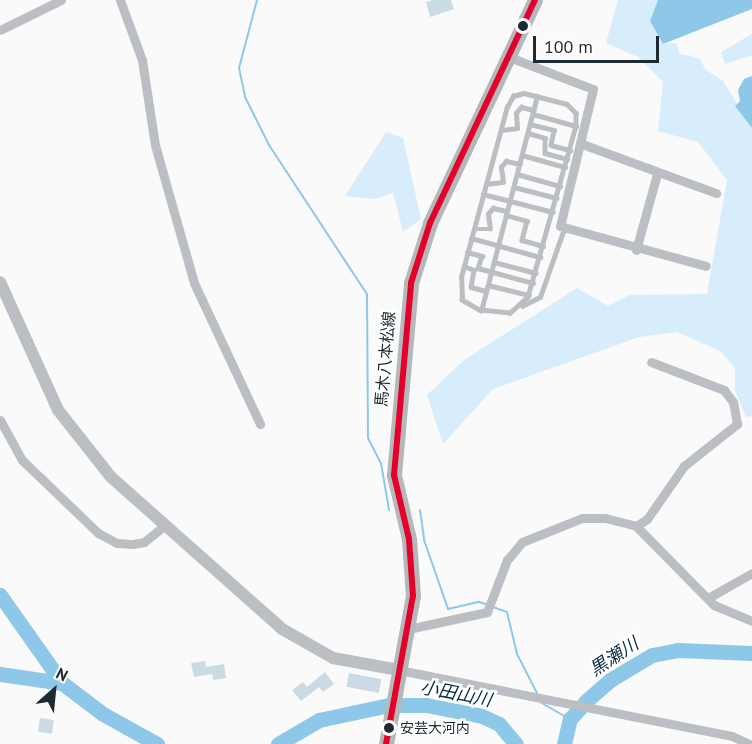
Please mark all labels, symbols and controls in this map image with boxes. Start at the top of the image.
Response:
unlabelled marker [517,20,529,32]
scale bar [536,24,662,62]
text: 100 m [544,35,593,58]
street label: 馬木八本松線 [371,310,399,408]
water label: 黒瀬川 [585,633,643,681]
north arrow [24,660,84,720]
text: N [53,663,71,685]
water label: 小田山川 [419,677,493,711]
place label: 安芸大河内 [400,720,470,736]
marker: 安芸大河内 [383,722,395,734]

